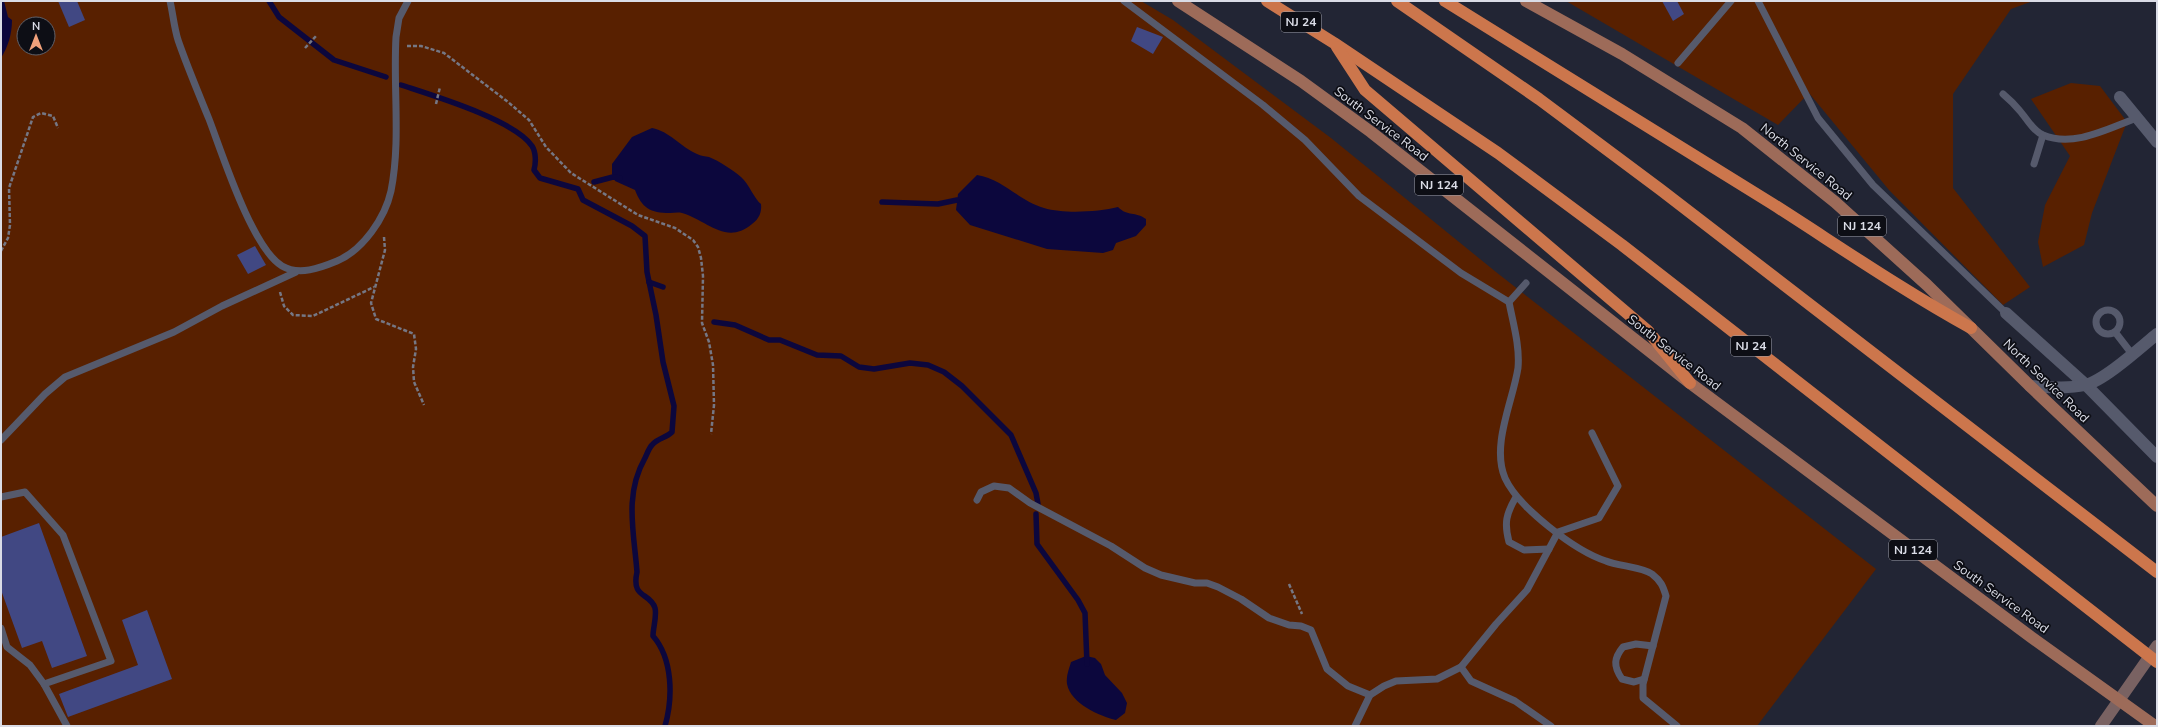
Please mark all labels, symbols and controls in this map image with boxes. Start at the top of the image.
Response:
road number: NJ 24 [1281,12,1321,32]
north arrow [16,16,56,56]
text: N [32,19,40,34]
street label: South Service Road [1330,83,1432,165]
street label: North Service Road [1756,119,1856,205]
road number: NJ 124 [1415,175,1463,195]
road number: NJ 124 [1838,216,1886,236]
street label: South Service Road [1624,311,1724,395]
street label: North Service Road [1999,335,2093,427]
road number: NJ 24 [1731,336,1771,356]
road number: NJ 124 [1889,540,1937,560]
street label: South Service Road [1950,556,2052,638]

